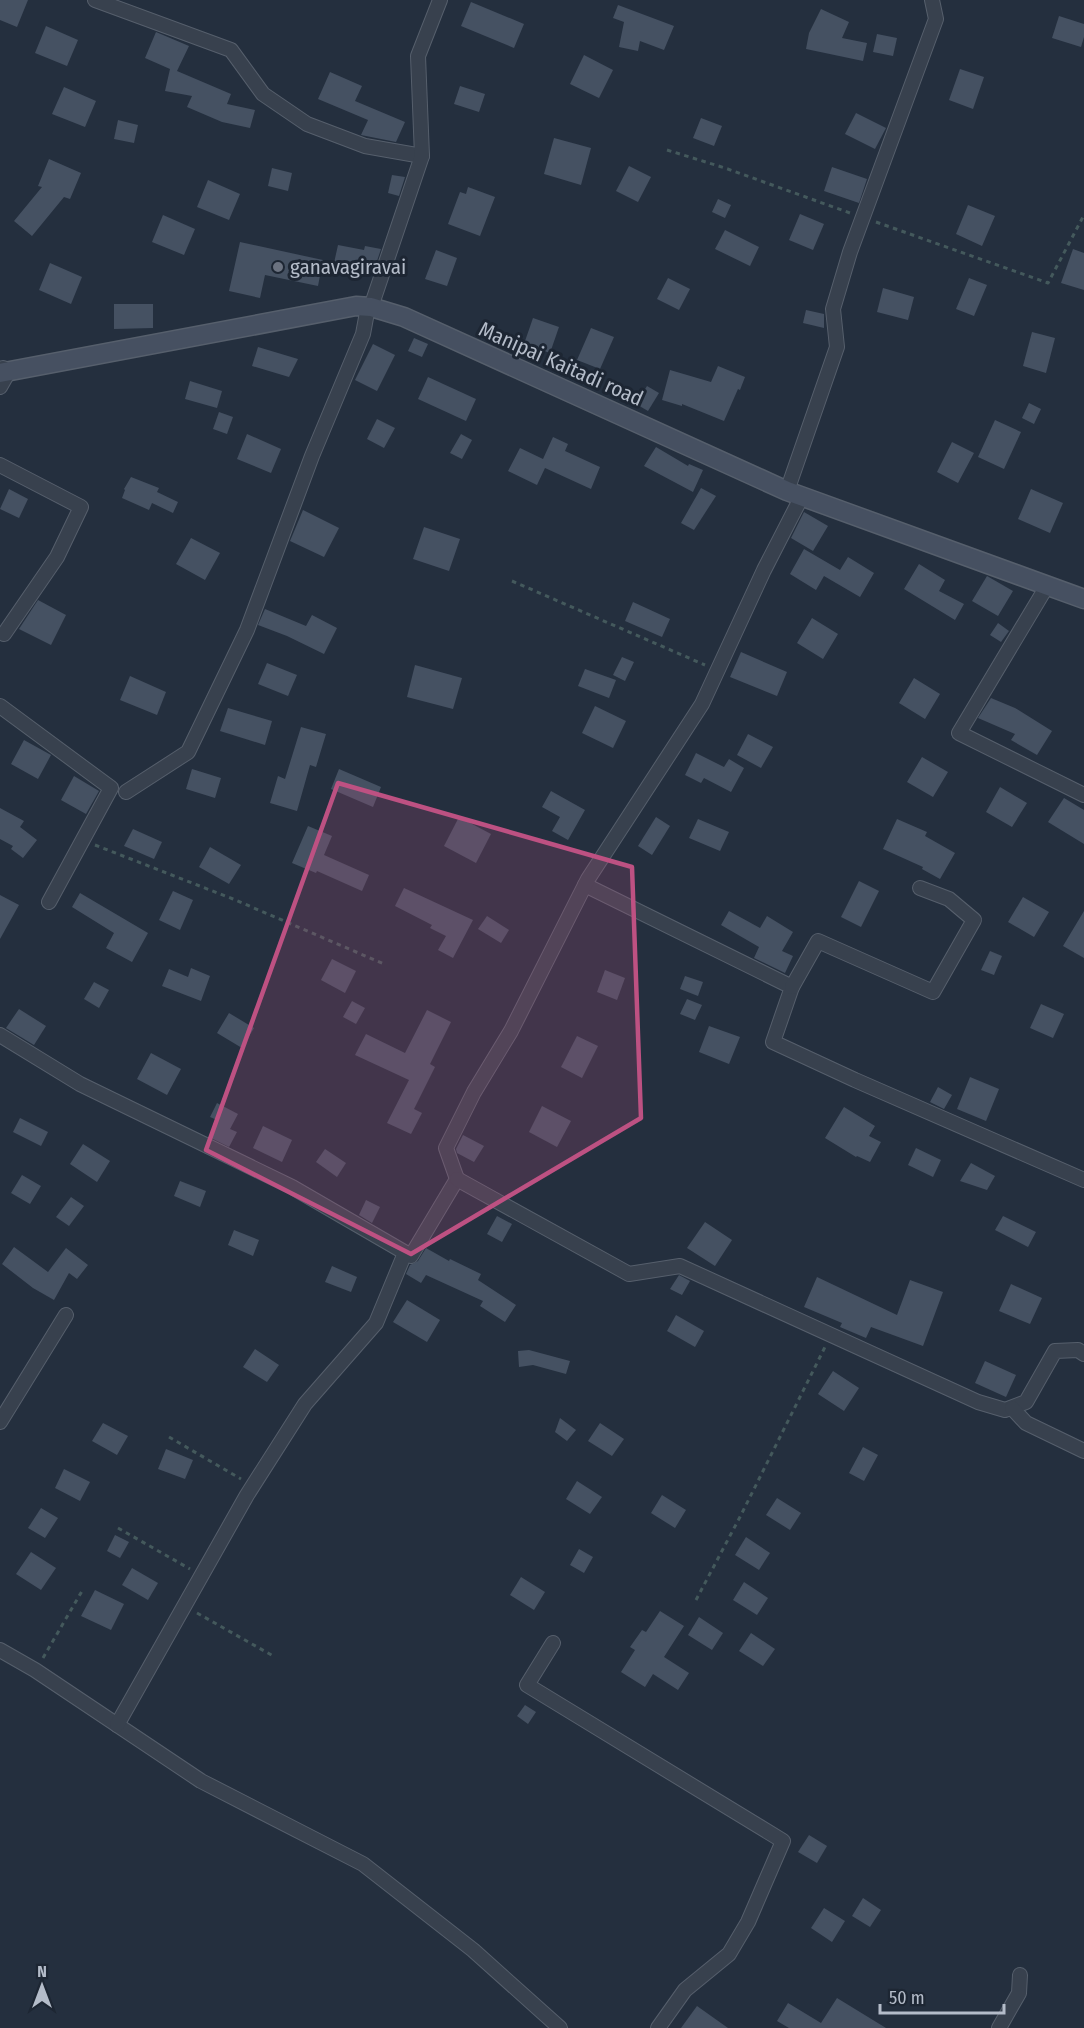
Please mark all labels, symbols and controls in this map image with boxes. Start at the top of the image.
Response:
place label: ganavagiravai [290,254,406,280]
marker: ganavagiravai [271,260,285,274]
street label: Manipai Kaitadi road [475,316,647,412]
north arrow [12,1956,72,2016]
text: N [37,1962,47,1981]
scale bar [880,1977,1004,2015]
text: 50 m [889,1987,925,2009]

